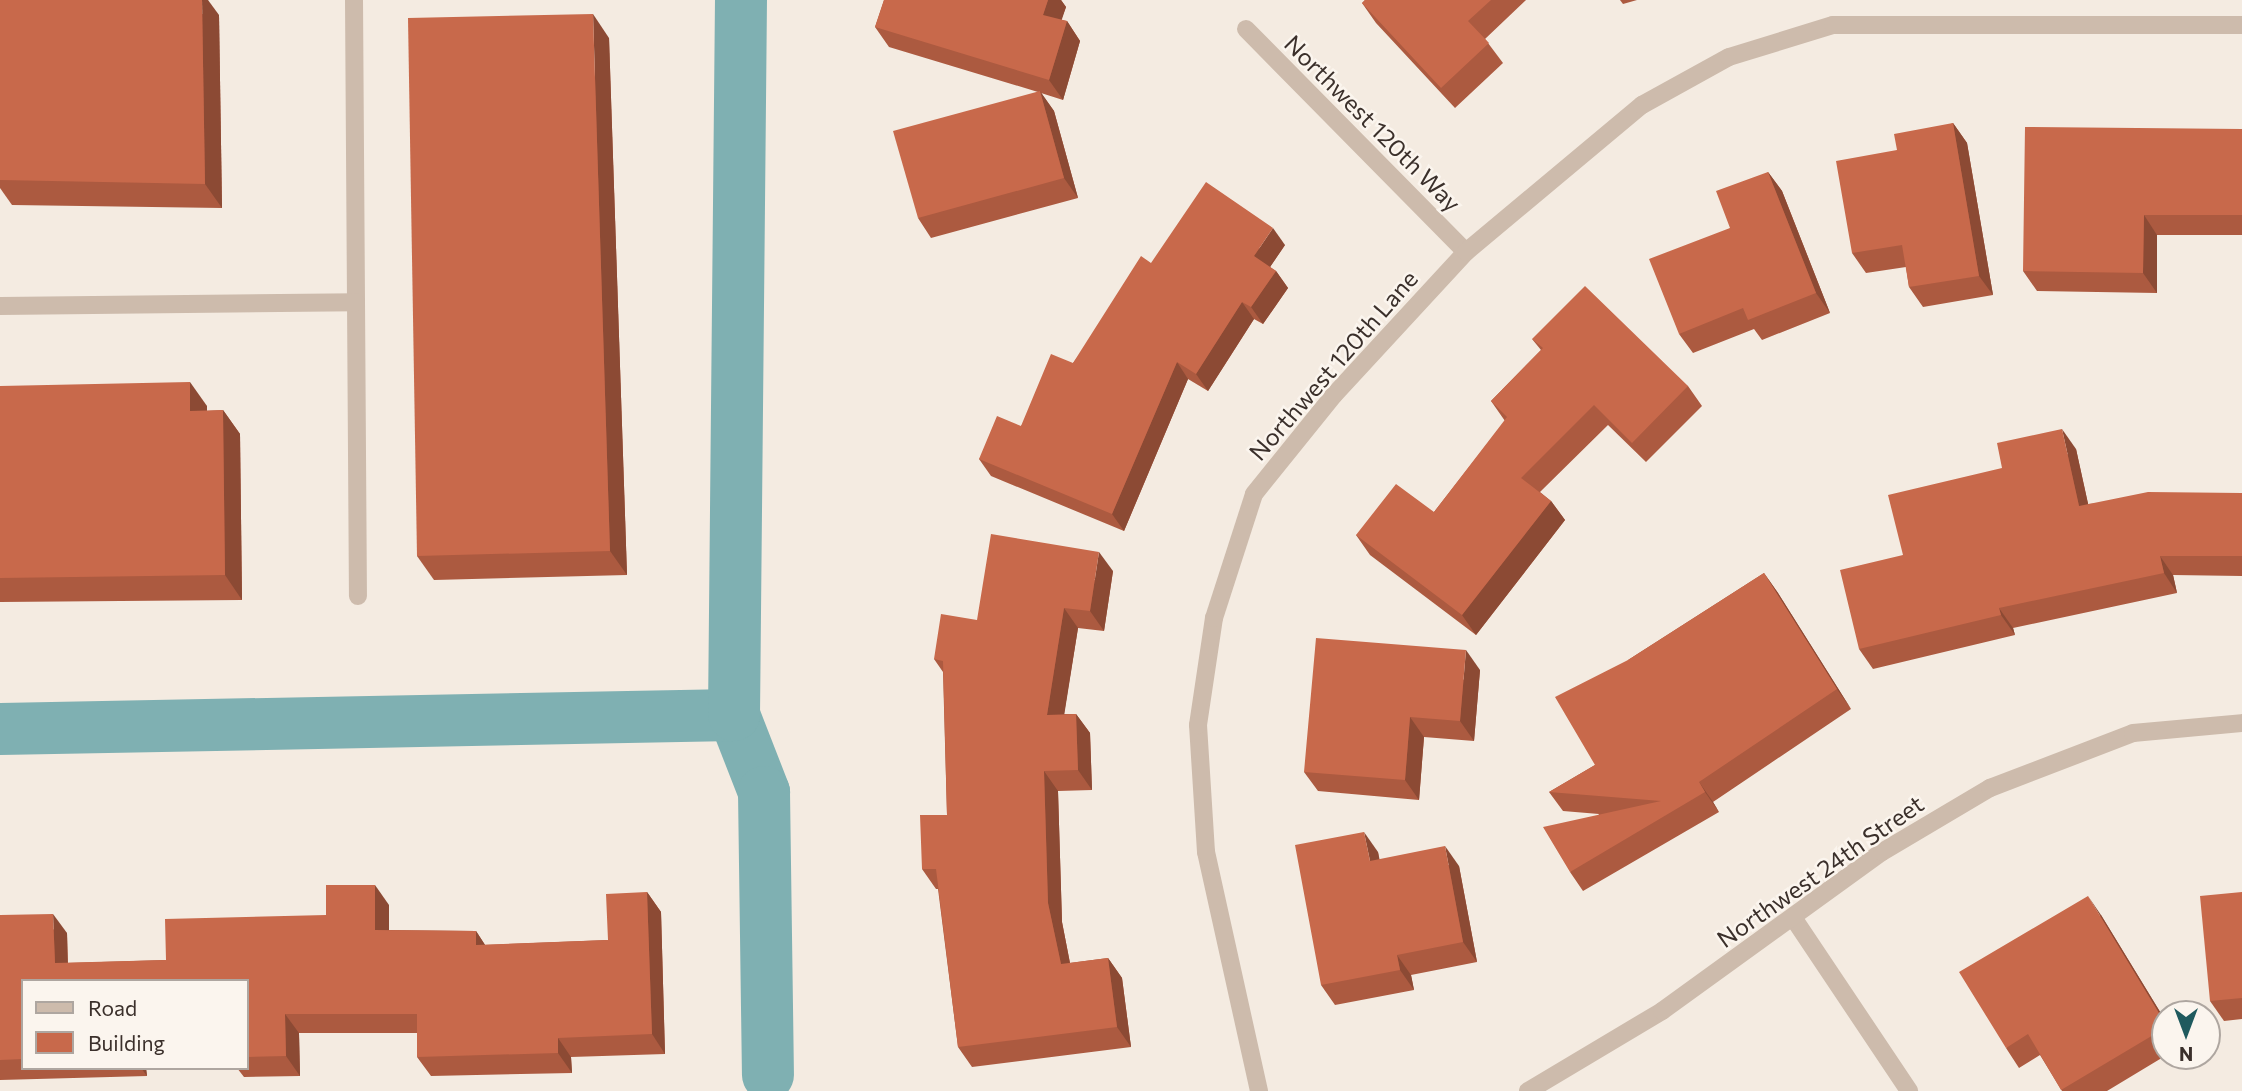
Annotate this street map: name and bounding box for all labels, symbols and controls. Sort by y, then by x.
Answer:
street label: Northwest 120th Way [1279,29,1467,217]
street label: Northwest 120th Lane [1243,264,1423,466]
street label: Northwest 24th Street [1711,789,1929,953]
legend [21,979,248,1070]
text: Road [88,995,137,1020]
north arrow [2151,1000,2221,1070]
text: Building [88,1030,165,1055]
text: N [2179,1043,2193,1066]

